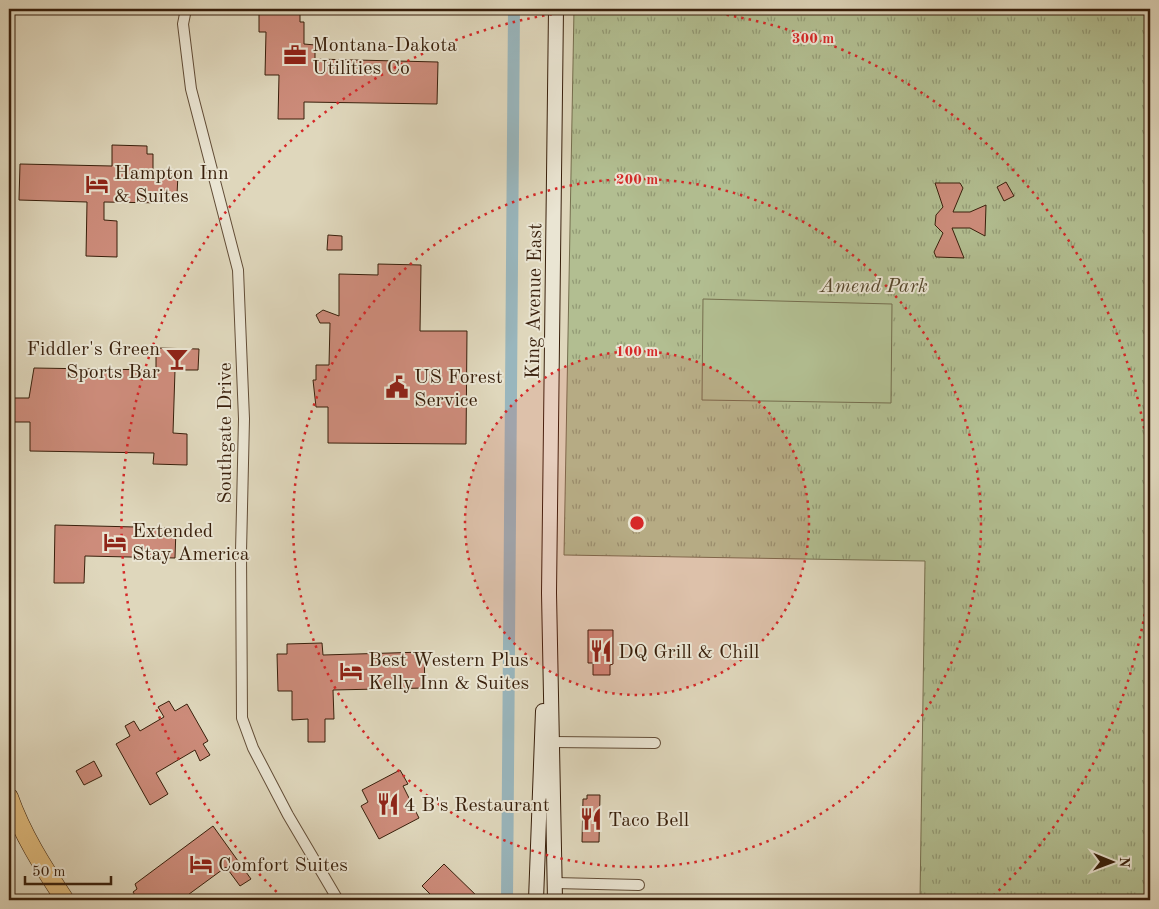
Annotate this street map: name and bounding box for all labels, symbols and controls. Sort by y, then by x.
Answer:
text: 300 m [792,32,834,47]
place label: Montana-Dakota Utilities Co [312,36,457,79]
office icon: Montana-Dakota Utilities Co [282,42,308,68]
place label: Hampton Inn & Suites [114,164,229,207]
hotel icon: Hampton Inn & Suites [84,171,110,197]
text: 200 m [616,173,658,188]
street label: King Avenue East [524,223,546,379]
park label: Amend Park [819,277,928,297]
place label: Fiddler's Green Sports Bar [27,340,160,383]
text: 100 m [616,345,658,360]
bar icon: Fiddler's Green Sports Bar [164,346,190,372]
street label: Southgate Drive [216,362,236,504]
place label: US Forest Service [414,368,503,411]
public building icon: US Forest Service [384,374,410,400]
centre of rings [628,514,646,532]
place label: Extended Stay America [132,522,250,565]
hotel icon: Extended Stay America [102,529,128,555]
restaurant icon: DQ Grill & Chill [588,638,614,664]
place label: DQ Grill & Chill [618,643,759,663]
place label: Best Western Plus Kelly Inn & Suites [368,651,529,694]
hotel icon: Best Western Plus Kelly Inn & Suites [338,658,364,684]
restaurant icon: 4 B's Restaurant [375,791,401,817]
place label: 4 B's Restaurant [404,796,550,816]
restaurant icon: Taco Bell [578,806,604,832]
place label: Taco Bell [608,811,689,831]
north arrow [1086,836,1136,886]
hotel icon: Comfort Suites [188,851,214,877]
scale bar [25,854,111,886]
place label: Comfort Suites [218,856,348,876]
text: N [1117,857,1131,868]
text: 50 m [32,865,66,880]

